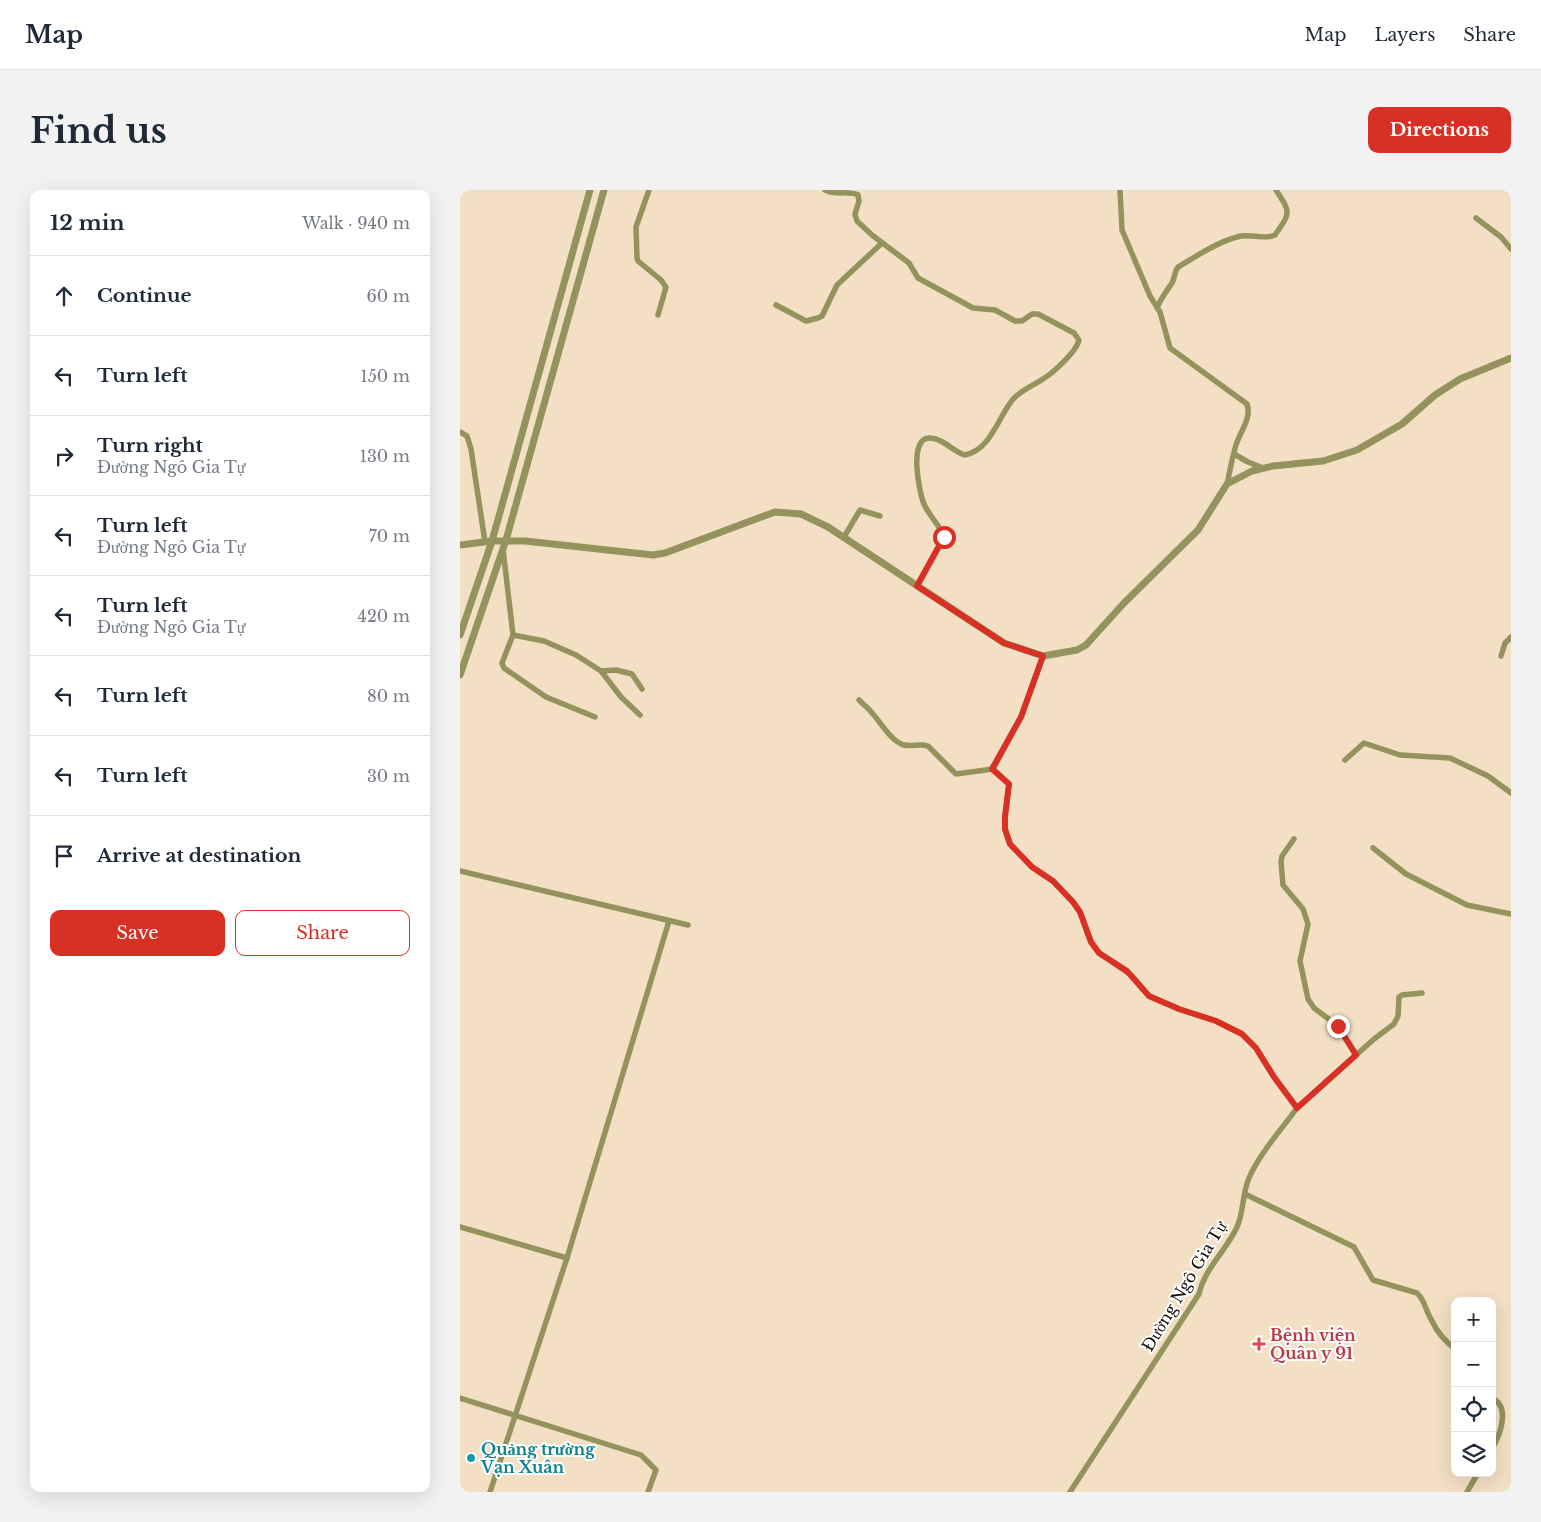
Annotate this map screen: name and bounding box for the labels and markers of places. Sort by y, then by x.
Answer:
place label: Bệnh viện Quân y 91 [1270,1325,1356,1363]
marker: Bệnh viện Quân y 91 [1252,1337,1266,1351]
place label: Quảng trường Vạn Xuân [480,1439,596,1477]
marker: Quảng trường Vạn Xuân [465,1452,477,1464]

